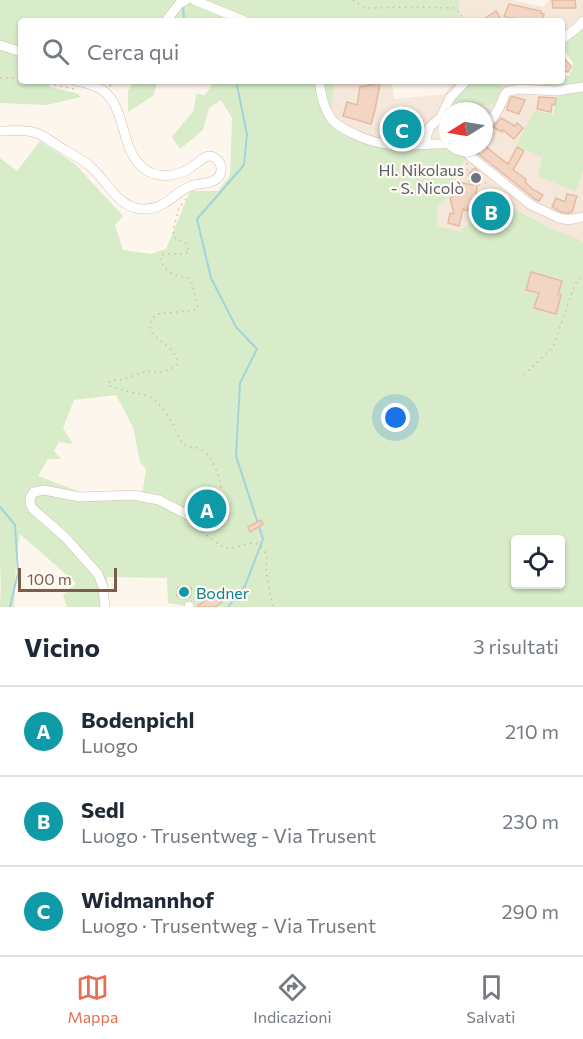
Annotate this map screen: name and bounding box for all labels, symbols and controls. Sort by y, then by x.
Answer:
search box [18,18,565,84]
icon: search [39,35,72,68]
text: Cerca qui [87,38,179,65]
north arrow [439,102,493,156]
pin: C [382,106,422,152]
place label: Hl. Nikolaus - S. Nicolò [378,160,464,197]
marker: Hl. Nikolaus - S. Nicolò [469,171,483,185]
pin: B [472,188,510,234]
your location [381,403,410,432]
pin: A [188,486,226,532]
map controls [511,535,565,589]
button: locate [511,535,565,589]
scale bar [18,565,117,592]
text: 100 m [27,569,72,588]
place label: Bodner [196,583,250,602]
marker: Bodner [177,585,191,599]
text: Vicino [24,631,100,662]
text: 3 risultati [473,634,559,658]
text: Bodenpichl [81,706,194,733]
text: A [36,719,51,743]
text: 210 m [505,719,559,743]
text: Luogo [81,733,138,757]
text: Sedl [81,796,125,823]
text: B [37,809,50,833]
text: 230 m [502,809,559,833]
text: Luogo · Trusentweg - Via Trusent [81,823,376,847]
text: Widmannhof [81,886,214,913]
text: C [37,899,50,923]
text: 290 m [501,899,559,923]
text: Luogo · Trusentweg - Via Trusent [81,913,376,937]
tab: Mappa [68,971,118,1026]
tab: Indicazioni [253,971,332,1026]
tab: Salvati [467,971,515,1026]

